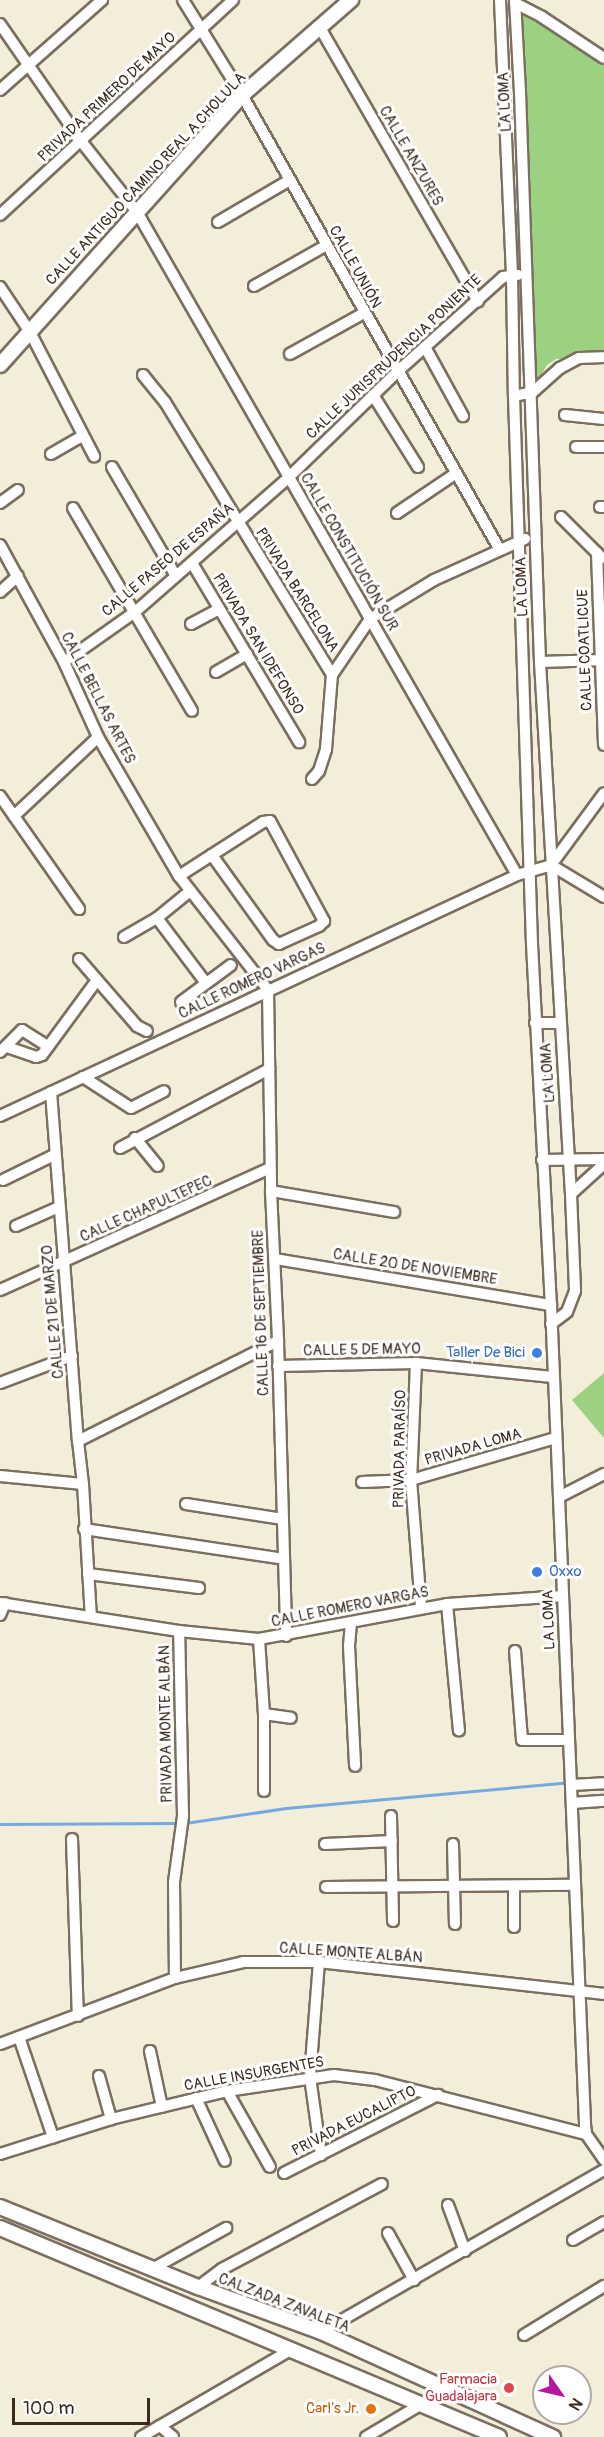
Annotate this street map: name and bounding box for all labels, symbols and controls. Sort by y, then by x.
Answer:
street label: PRIVADA PRIMERO DE MAYO [34,28,180,166]
street label: CALLE ANTIGUO CAMINO REAL A CHOLULA [42,69,250,289]
street label: LA LOMA [494,72,516,132]
street label: CALLE ANZURES [375,103,447,209]
street label: CALLE UNIÓN [325,223,385,311]
street label: CALLE JURISPRUDENCIA PONIENTE [303,271,485,443]
street label: CALLE CONSTITUCIÓN SUR [296,470,402,634]
street label: CALLE PASEO DE ESPAÑA [98,499,238,621]
street label: PRIVADA BARCELONA [251,525,343,655]
street label: LA LOMA [512,557,532,617]
street label: PRIVADA SAN IDEFONSO [209,570,307,718]
street label: CALLE COATLICUE [574,589,596,711]
street label: CALLE BELLAS ARTES [57,629,139,767]
street label: CALLE ROMERO VARGAS [176,939,328,1023]
street label: LA LOMA [537,1042,559,1104]
street label: CALLE CHAPULTEPEC [77,1172,215,1246]
street label: CALLE 16 DE SEPTIEMBRE [249,1230,273,1396]
street label: CALLE 21 DE MARZO [38,1245,68,1379]
street label: CALLE 20 DE NOVIEMBRE [332,1245,498,1289]
street label: CALLE 5 DE MAYO [303,1340,421,1360]
place label: Taller De Bici [446,1344,525,1362]
marker: Taller De Bici [530,1346,544,1360]
street label: PRIVADA PARAÍSO [390,1390,410,1508]
street label: PRIVADA LOMA [423,1425,523,1469]
place label: Oxxo [549,1563,582,1581]
marker: Oxxo [530,1565,544,1579]
street label: CALLE ROMERO VARGAS [270,1583,430,1631]
street label: LA LOMA [539,1590,559,1650]
street label: PRIVADA MONTE ALBÁN [156,1645,176,1803]
street label: CALLE MONTE ALBÁN [279,1939,423,1967]
street label: CALLE INSURGENTES [183,2053,325,2095]
street label: PRIVADA EUCALIPTO [289,2082,419,2160]
street label: CALZADA ZAVALETA [216,2270,352,2336]
north arrow [532,2365,592,2425]
place label: Farmacia Guadalajara [425,2370,497,2405]
marker: Farmacia Guadalajara [502,2381,516,2395]
scale bar [15,2386,153,2424]
text: N [564,2394,587,2414]
text: 100 m [23,2397,75,2420]
place label: Carl's Jr. [306,2400,359,2418]
marker: Carl's Jr. [364,2402,378,2416]

